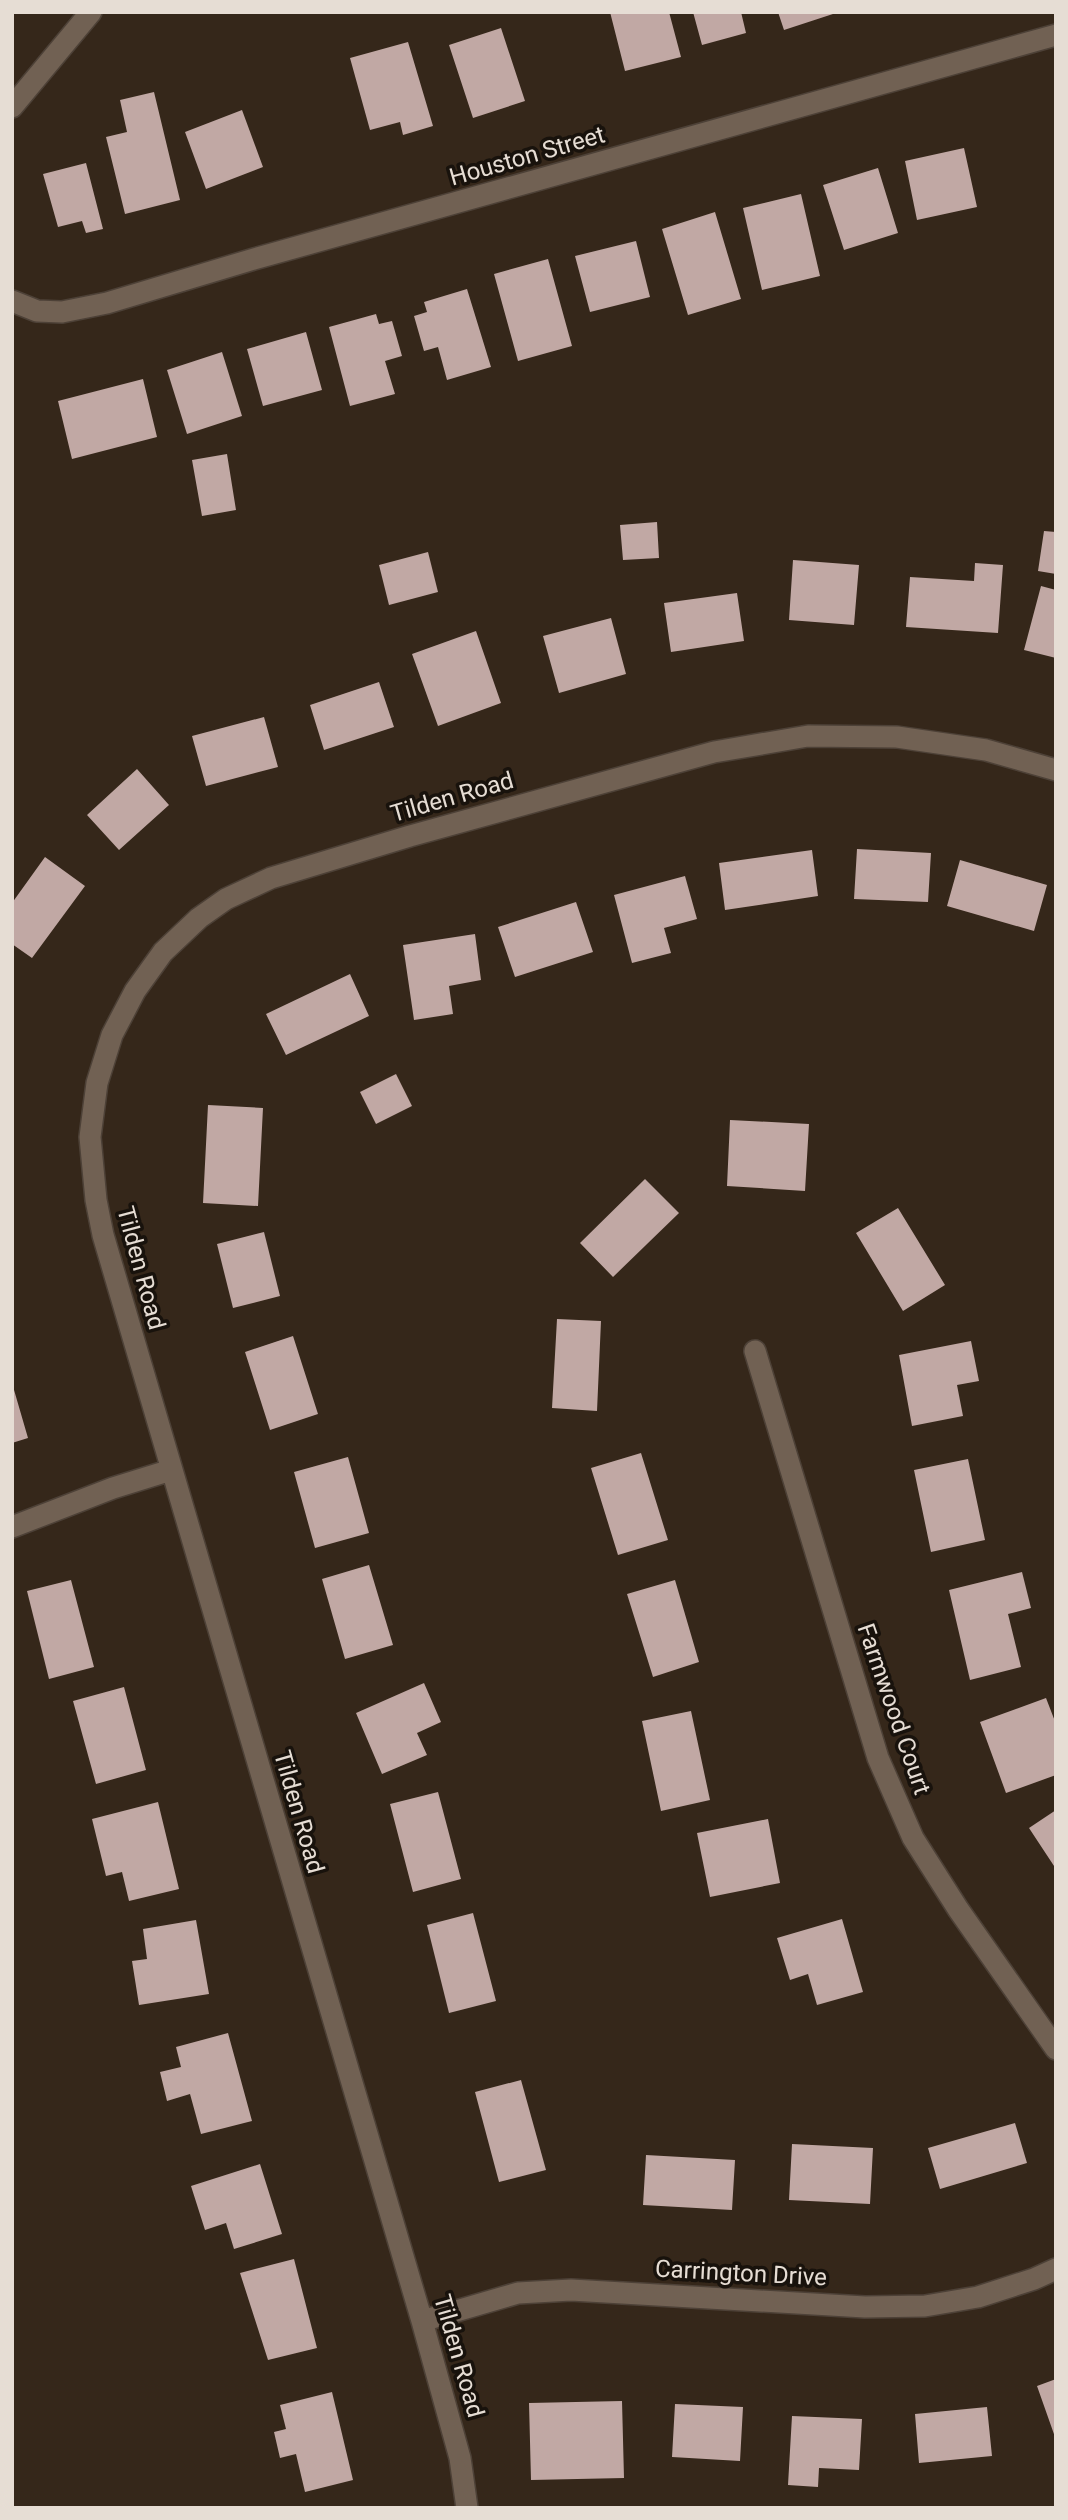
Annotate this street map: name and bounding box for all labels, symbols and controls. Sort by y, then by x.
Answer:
street label: Houston Street [446,120,608,192]
street label: Tilden Road [387,766,517,828]
street label: Tilden Road [111,1203,171,1333]
street label: Farmwood Court [852,1620,936,1798]
street label: Tilden Road [268,1747,330,1877]
street label: Carrington Drive [654,2255,828,2291]
street label: Tilden Road [428,2291,490,2421]

